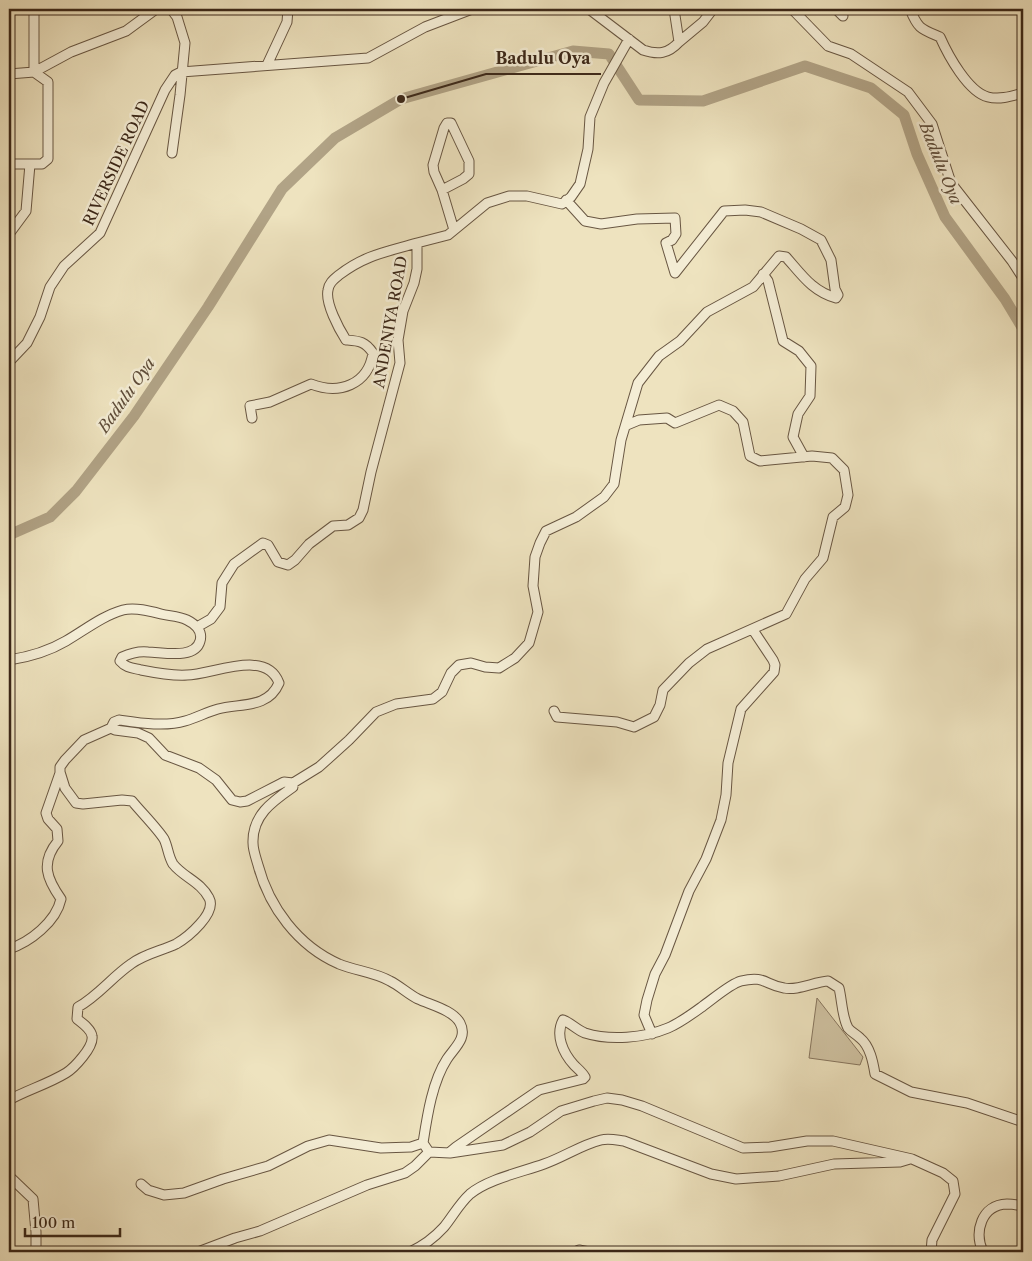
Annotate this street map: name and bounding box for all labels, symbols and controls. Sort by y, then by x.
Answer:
callout: Badulu Oya [486,43,601,74]
text: Badulu Oya [495,48,591,68]
street label: RIVERSIDE ROAD [79,97,153,229]
water label: Badulu Oya [915,117,967,207]
street label: ANDENIYA ROAD [369,254,411,391]
water label: Badulu Oya [92,353,159,438]
scale bar [25,1206,120,1238]
text: 100 m [32,1213,75,1232]

